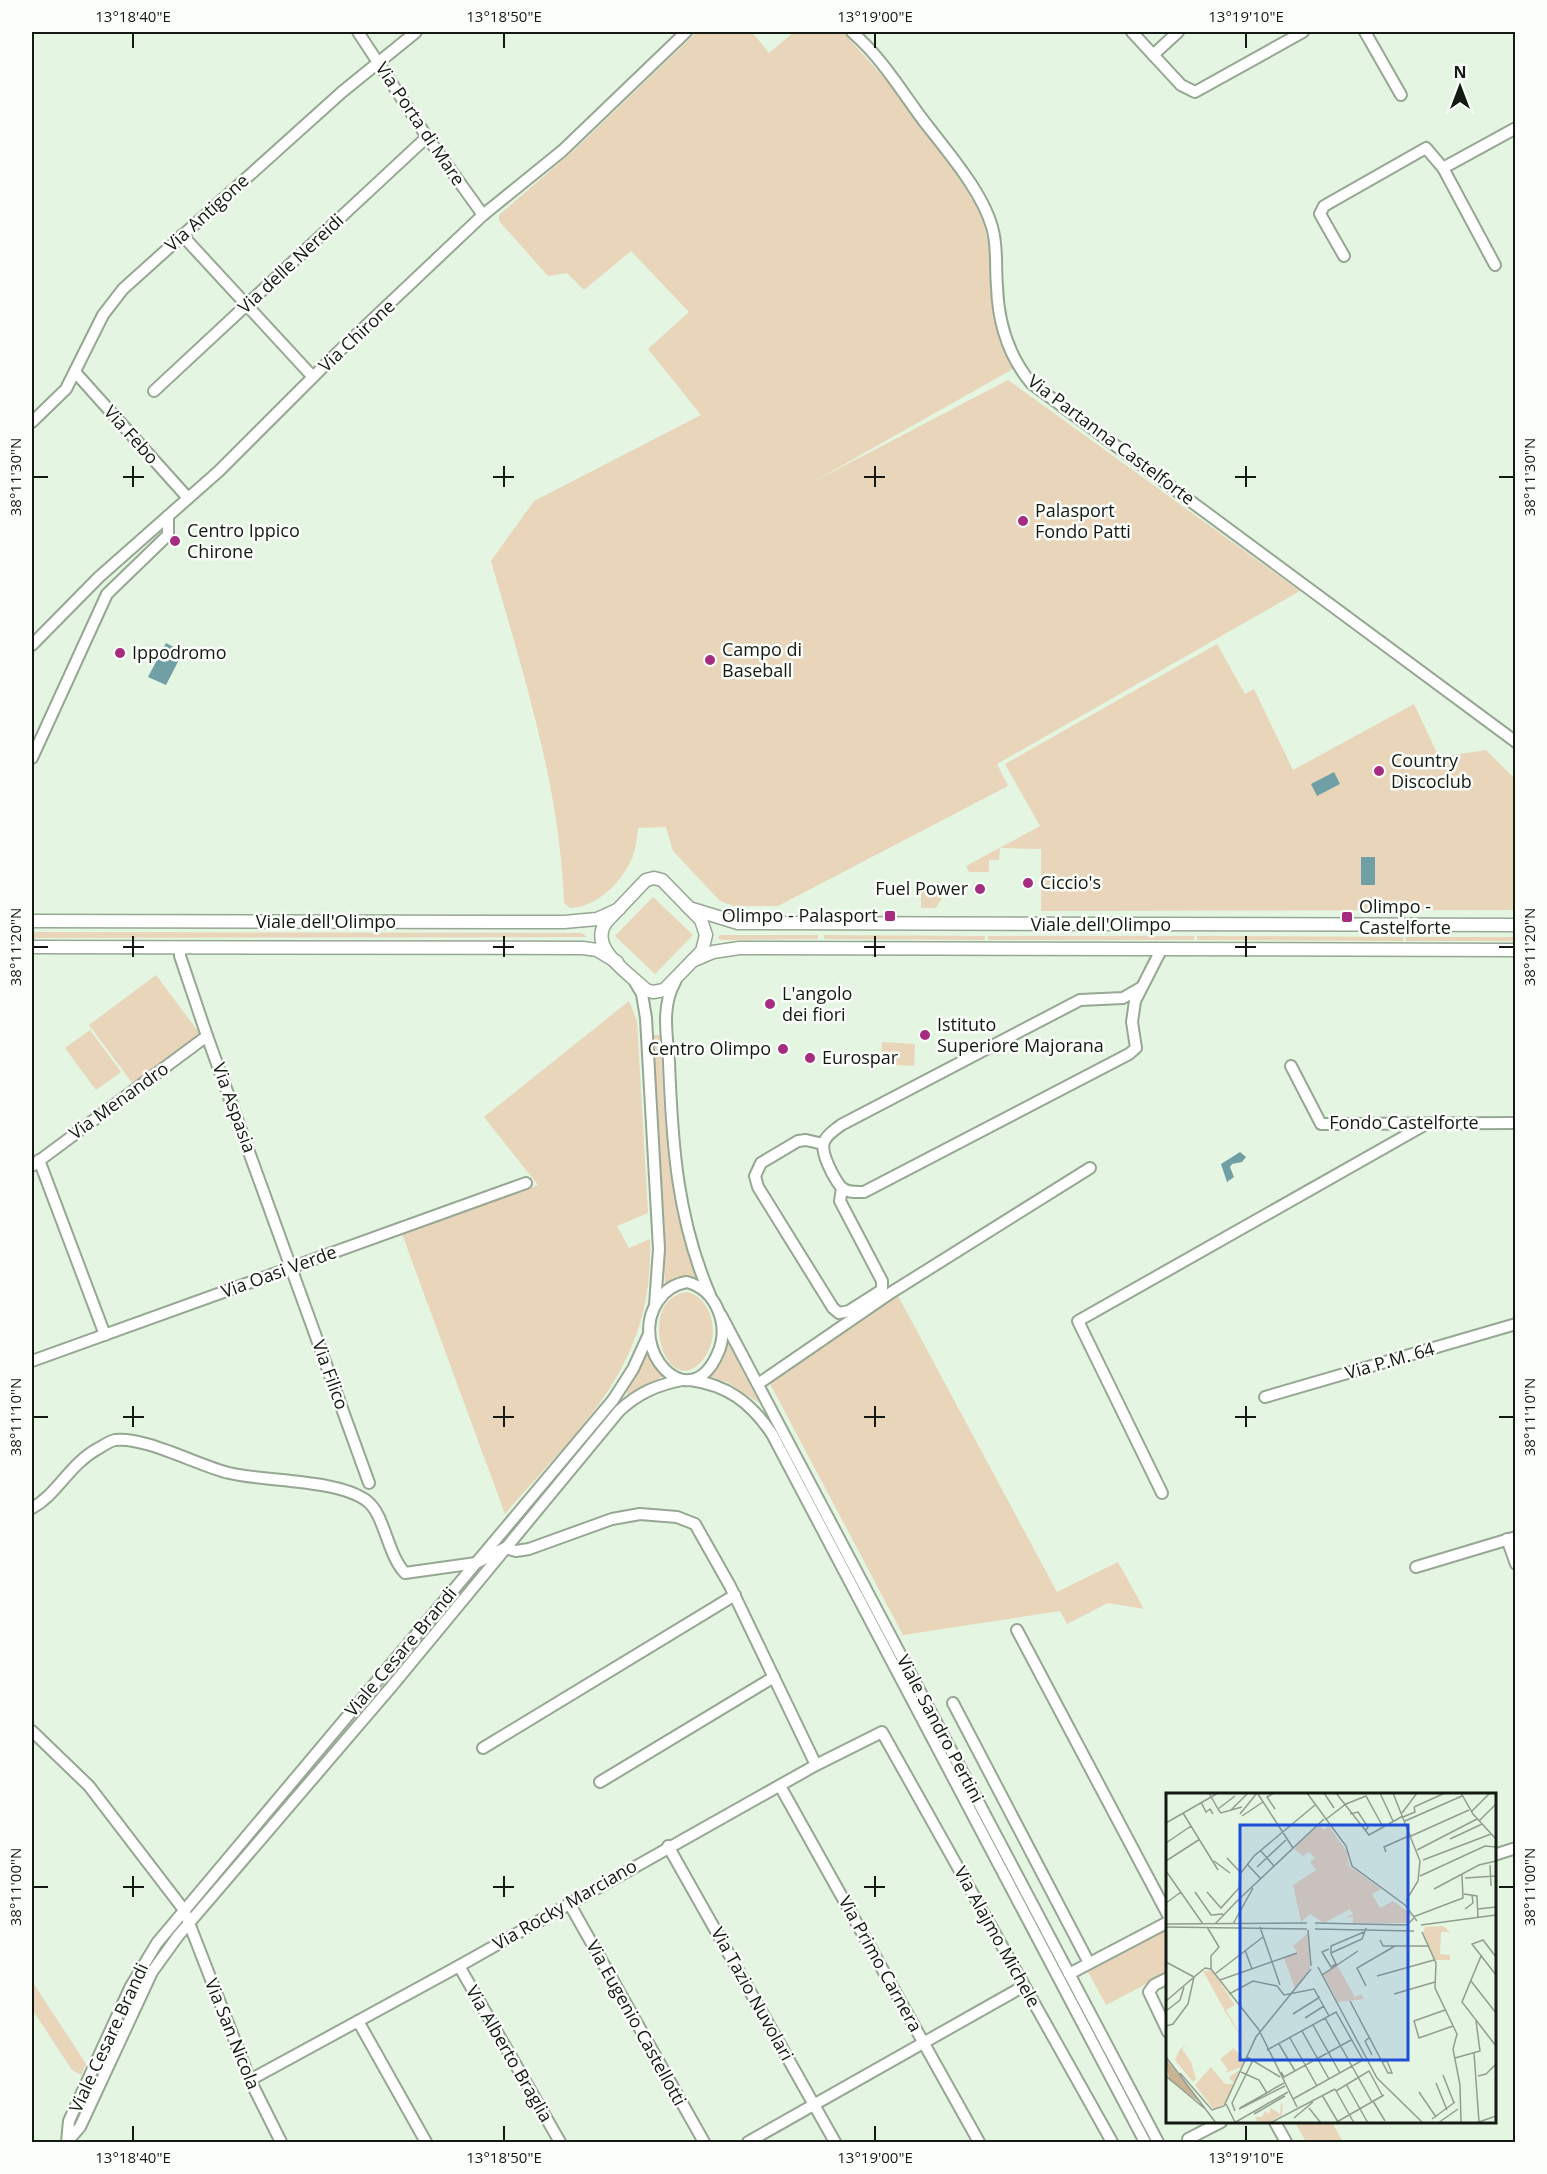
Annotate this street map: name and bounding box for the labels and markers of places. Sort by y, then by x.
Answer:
place label: Palasport Fondo Patti [1035,498,1131,543]
marker: Palasport Fondo Patti [1016,514,1030,528]
place label: Centro Ippico Chirone [187,518,300,563]
marker: Centro Ippico Chirone [168,534,182,548]
place label: Campo di Baseball [722,637,802,682]
place label: Ippodromo [132,640,227,664]
marker: Ippodromo [113,646,127,660]
marker: Campo di Baseball [703,653,717,667]
place label: Country Discoclub [1391,748,1472,793]
marker: Country Discoclub [1372,764,1386,778]
place label: Ciccio's [1040,870,1101,894]
place label: Fuel Power [875,876,969,900]
marker: Ciccio's [1021,876,1035,890]
marker: Fuel Power [973,882,987,896]
place label: Olimpo - Castelforte [1359,894,1451,939]
place label: Olimpo - Palasport [722,903,878,927]
marker: Olimpo - Palasport [883,909,897,923]
marker: Olimpo - Castelforte [1340,910,1354,924]
place label: L'angolo dei fiori [782,981,852,1026]
marker: L'angolo dei fiori [763,997,777,1011]
place label: Istituto Superiore Majorana [937,1012,1104,1057]
marker: Istituto Superiore Majorana [918,1028,932,1042]
place label: Centro Olimpo [648,1036,771,1060]
marker: Centro Olimpo [776,1042,790,1056]
place label: Eurospar [822,1045,899,1069]
marker: Eurospar [803,1051,817,1065]

